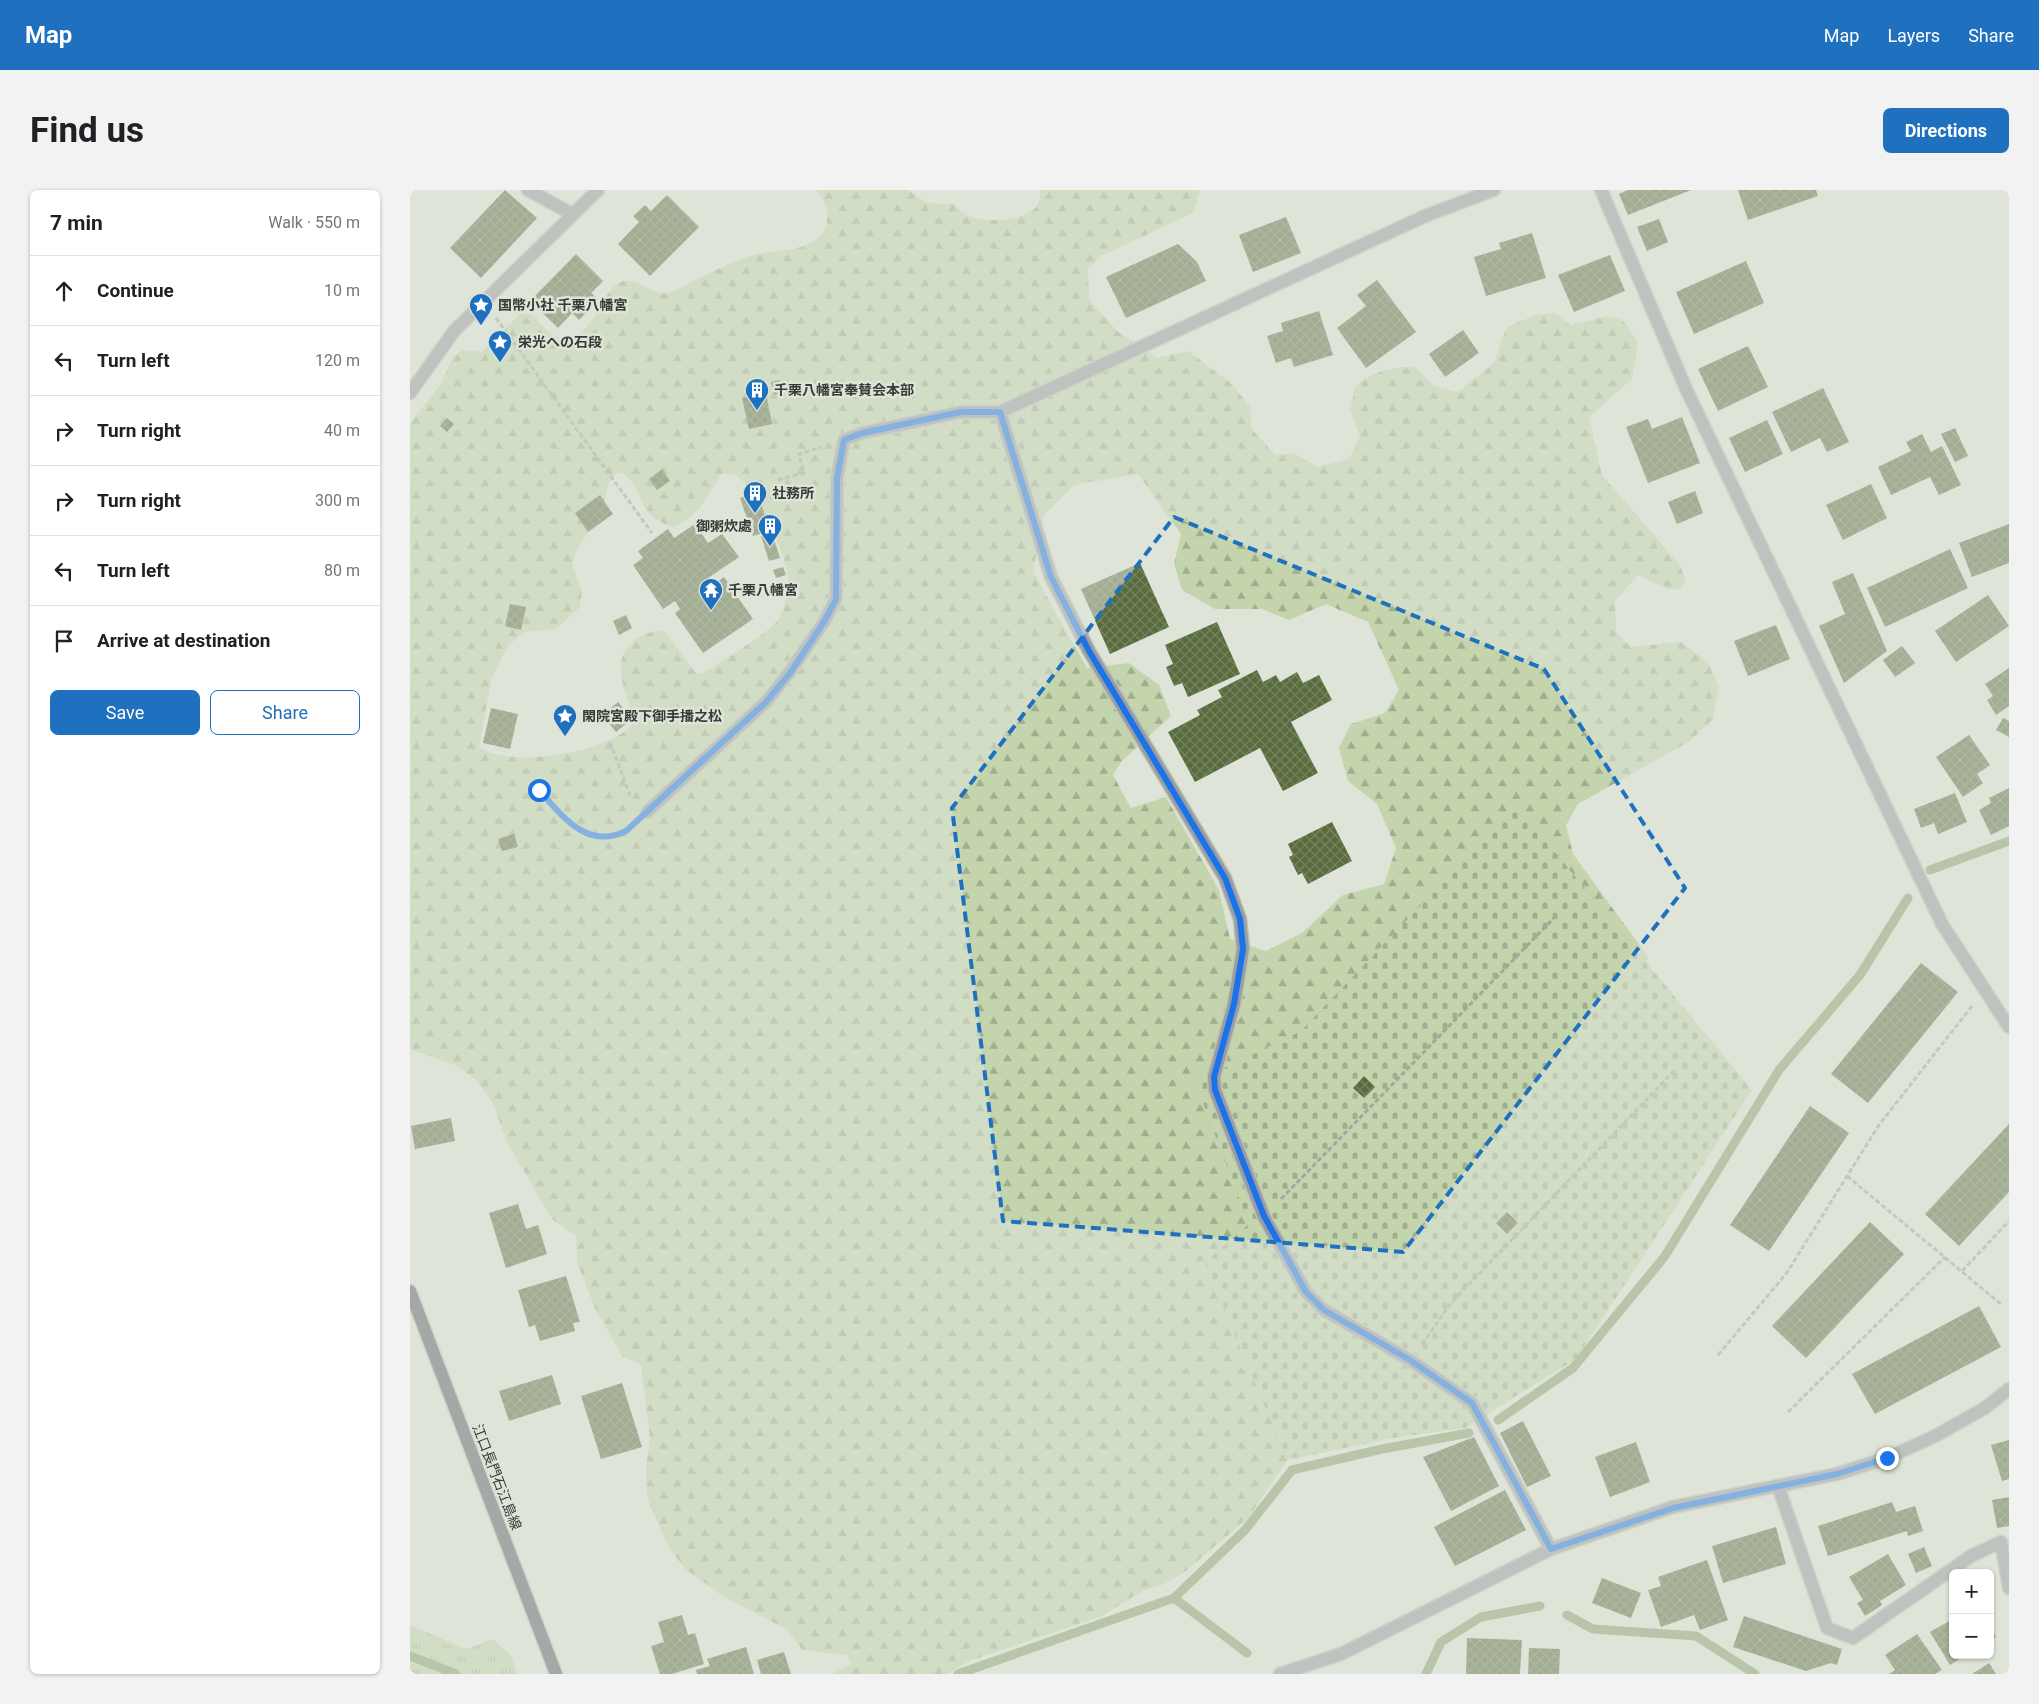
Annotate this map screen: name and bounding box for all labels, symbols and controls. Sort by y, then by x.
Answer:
text: Map [25,21,72,49]
text: Map [1824,25,1859,46]
text: Layers [1887,25,1940,46]
text: Share [1968,25,2014,46]
button: Directions [1883,108,2009,153]
text: Find us [30,110,144,151]
text: 7 min [50,211,103,235]
text: Walk · 550 m [268,213,360,232]
icon: ahead [50,277,78,305]
text: Continue [97,279,174,302]
text: 10 m [324,281,360,300]
place icon: 国幣小社 千栗八幡宮 [468,292,494,326]
place label: 国幣小社 千栗八幡宮 [498,297,627,313]
place icon: 栄光への石段 [487,329,513,363]
place label: 栄光への石段 [518,334,602,350]
icon: left [50,347,78,375]
text: Turn left [97,349,170,372]
text: 120 m [315,351,360,370]
building icon: 千栗八幡宮奉賛会本部 [744,377,770,411]
place label: 千栗八幡宮奉賛会本部 [774,382,914,398]
icon: right [50,417,78,445]
text: Turn right [97,419,181,442]
text: 40 m [324,421,360,440]
building icon: 社務所 [742,480,768,514]
place label: 社務所 [772,485,814,501]
icon: right [50,487,78,515]
text: Turn right [97,489,181,512]
text: 300 m [315,491,360,510]
building icon: 御粥炊處 [757,513,783,547]
place label: 御粥炊處 [696,518,752,534]
icon: left [50,557,78,585]
text: Turn left [97,559,170,582]
text: 80 m [324,561,360,580]
temple icon: 千栗八幡宮 [698,577,724,611]
place label: 千栗八幡宮 [728,582,798,598]
icon: arrive [50,627,78,655]
text: Arrive at destination [97,629,270,652]
button: Save [50,690,200,735]
button: Share [210,690,360,735]
place icon: 閑院宮殿下御手播之松 [552,703,578,737]
place label: 閑院宮殿下御手播之松 [582,708,722,724]
route start [528,779,551,802]
street label: 江口長門石江島線 [469,1422,525,1532]
route end [1876,1447,1899,1470]
map controls [1949,1569,1994,1659]
button: + [1949,1569,1994,1614]
button: − [1949,1614,1994,1659]

